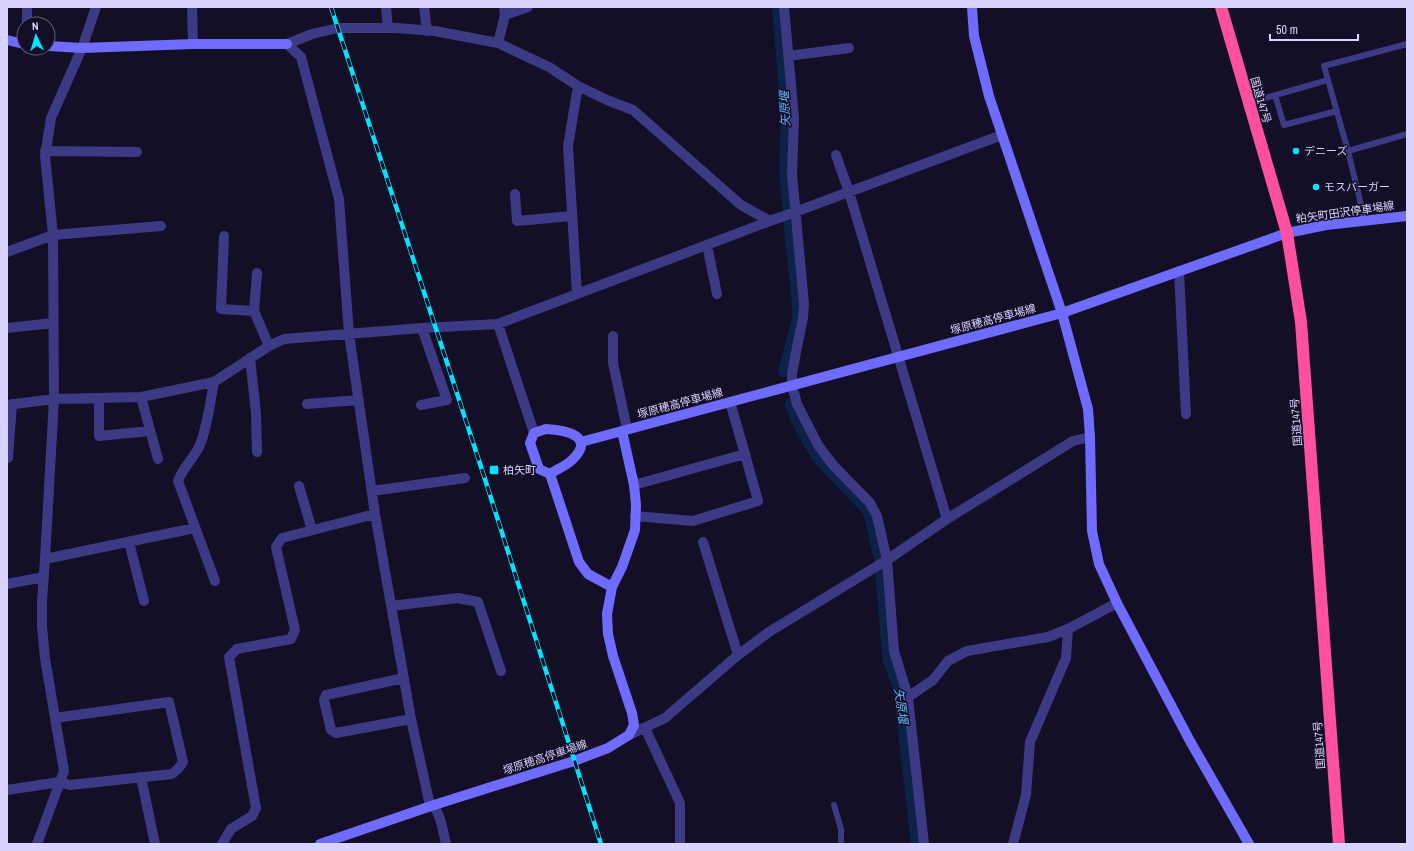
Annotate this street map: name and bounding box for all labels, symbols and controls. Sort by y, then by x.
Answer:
north arrow [16,16,56,56]
scale bar [1270,16,1358,42]
text: N [32,19,39,33]
text: 50 m [1276,22,1298,38]
street label: 国道147号 [1248,75,1274,125]
water label: 矢原堰 [776,89,794,127]
place label: デニーズ [1304,144,1347,158]
marker: デニーズ [1291,146,1301,156]
place label: モスバーガー [1324,180,1390,194]
marker: モスバーガー [1311,182,1321,192]
street label: 粕矢町田沢停車場線 [1295,198,1395,226]
street label: 塚原穂高停車場線 [949,301,1037,337]
street label: 塚原穂高停車場線 [636,385,724,421]
street label: 国道147号 [1287,398,1305,446]
place label: 柏矢町 [503,463,536,477]
marker: 柏矢町 [488,464,500,476]
water label: 矢原堰 [891,687,912,727]
street label: 国道147号 [1310,721,1328,769]
street label: 塚原穂高停車場線 [501,737,589,777]

